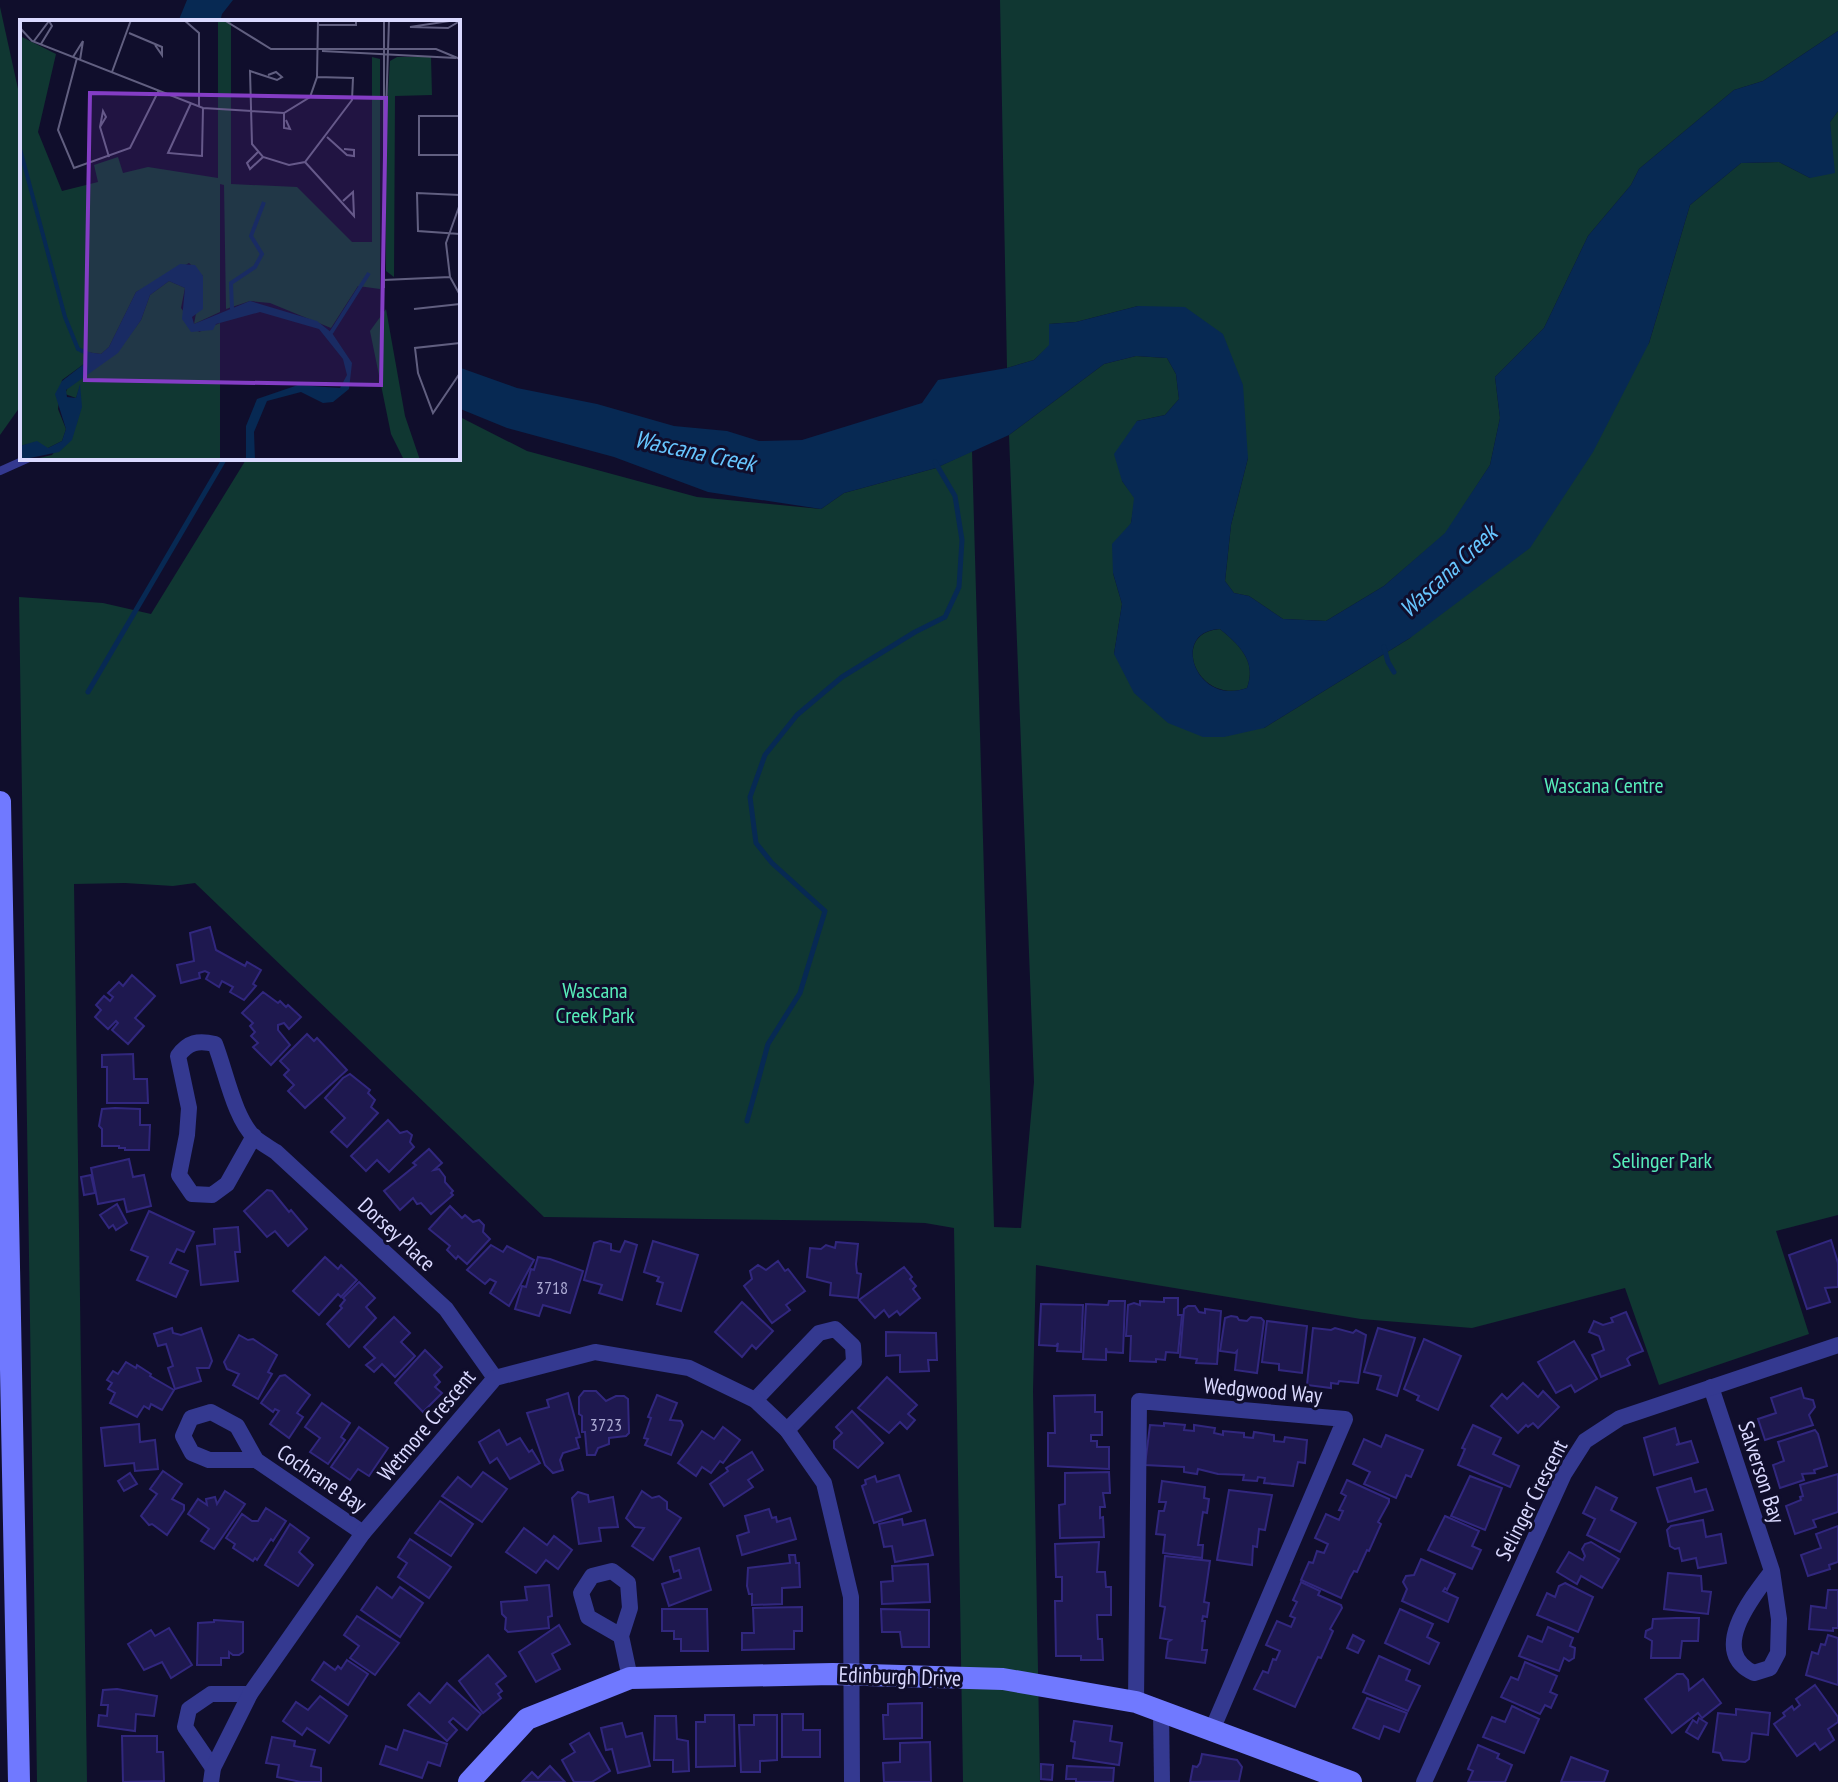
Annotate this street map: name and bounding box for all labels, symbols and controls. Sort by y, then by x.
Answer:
inset map [20,20,460,460]
water label: Wascana Creek [632,423,761,479]
water label: Wascana Creek [1393,516,1505,624]
park label: Wascana Centre [1544,771,1664,799]
park label: Wascana Creek Park [555,976,635,1029]
park label: Selinger Park [1612,1146,1712,1174]
street label: Dorsey Place [352,1191,442,1277]
house number: 3718 [536,1276,568,1299]
street label: Wetmore Crescent [371,1363,481,1487]
street label: Wedgwood Way [1203,1371,1324,1409]
house number: 3723 [590,1413,622,1436]
street label: Salverson Bay [1732,1417,1792,1527]
street label: Selinger Crescent [1489,1435,1573,1565]
street label: Cochrane Bay [272,1438,373,1519]
street label: Edinburgh Drive [838,1660,962,1692]

